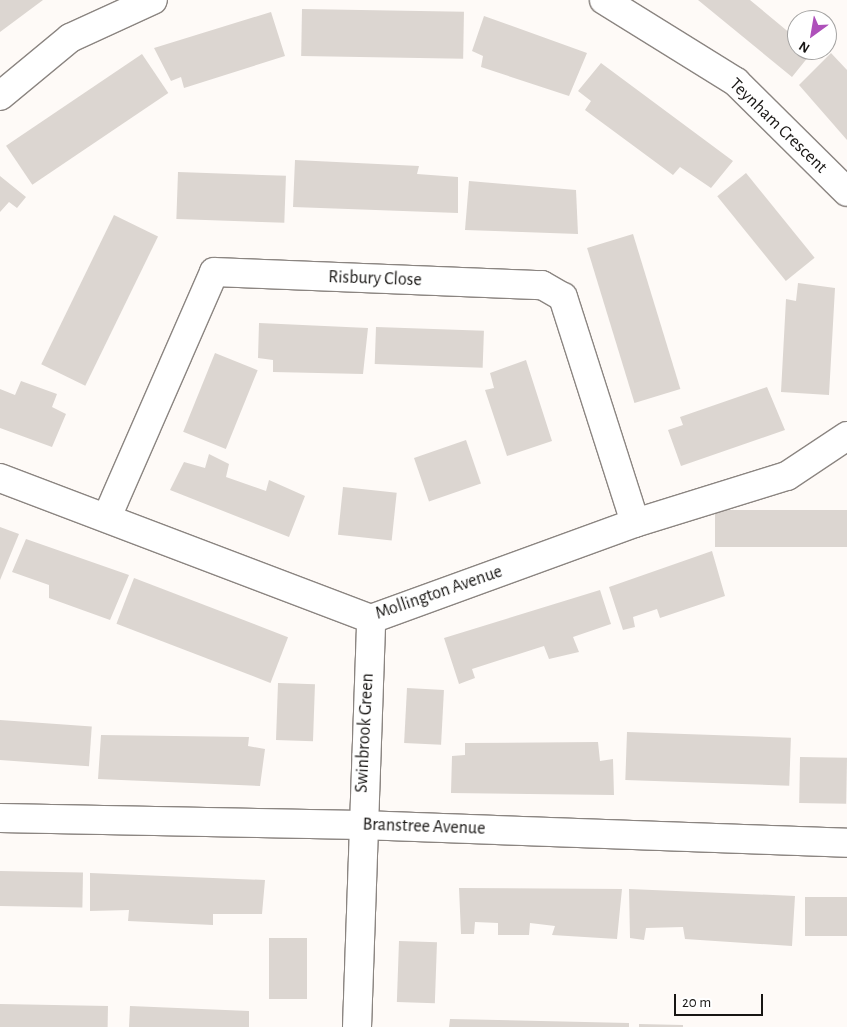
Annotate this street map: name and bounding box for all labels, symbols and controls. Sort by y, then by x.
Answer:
north arrow [787,10,837,60]
text: N [797,38,812,55]
street label: Teynham Crescent [725,74,831,178]
street label: Risbury Close [328,267,422,291]
street label: Mollington Avenue [373,561,505,625]
street label: Swinbrook Green [351,673,379,793]
street label: Branstree Avenue [362,814,486,840]
scale bar [677,984,766,1016]
text: 20 m [682,995,711,1010]

